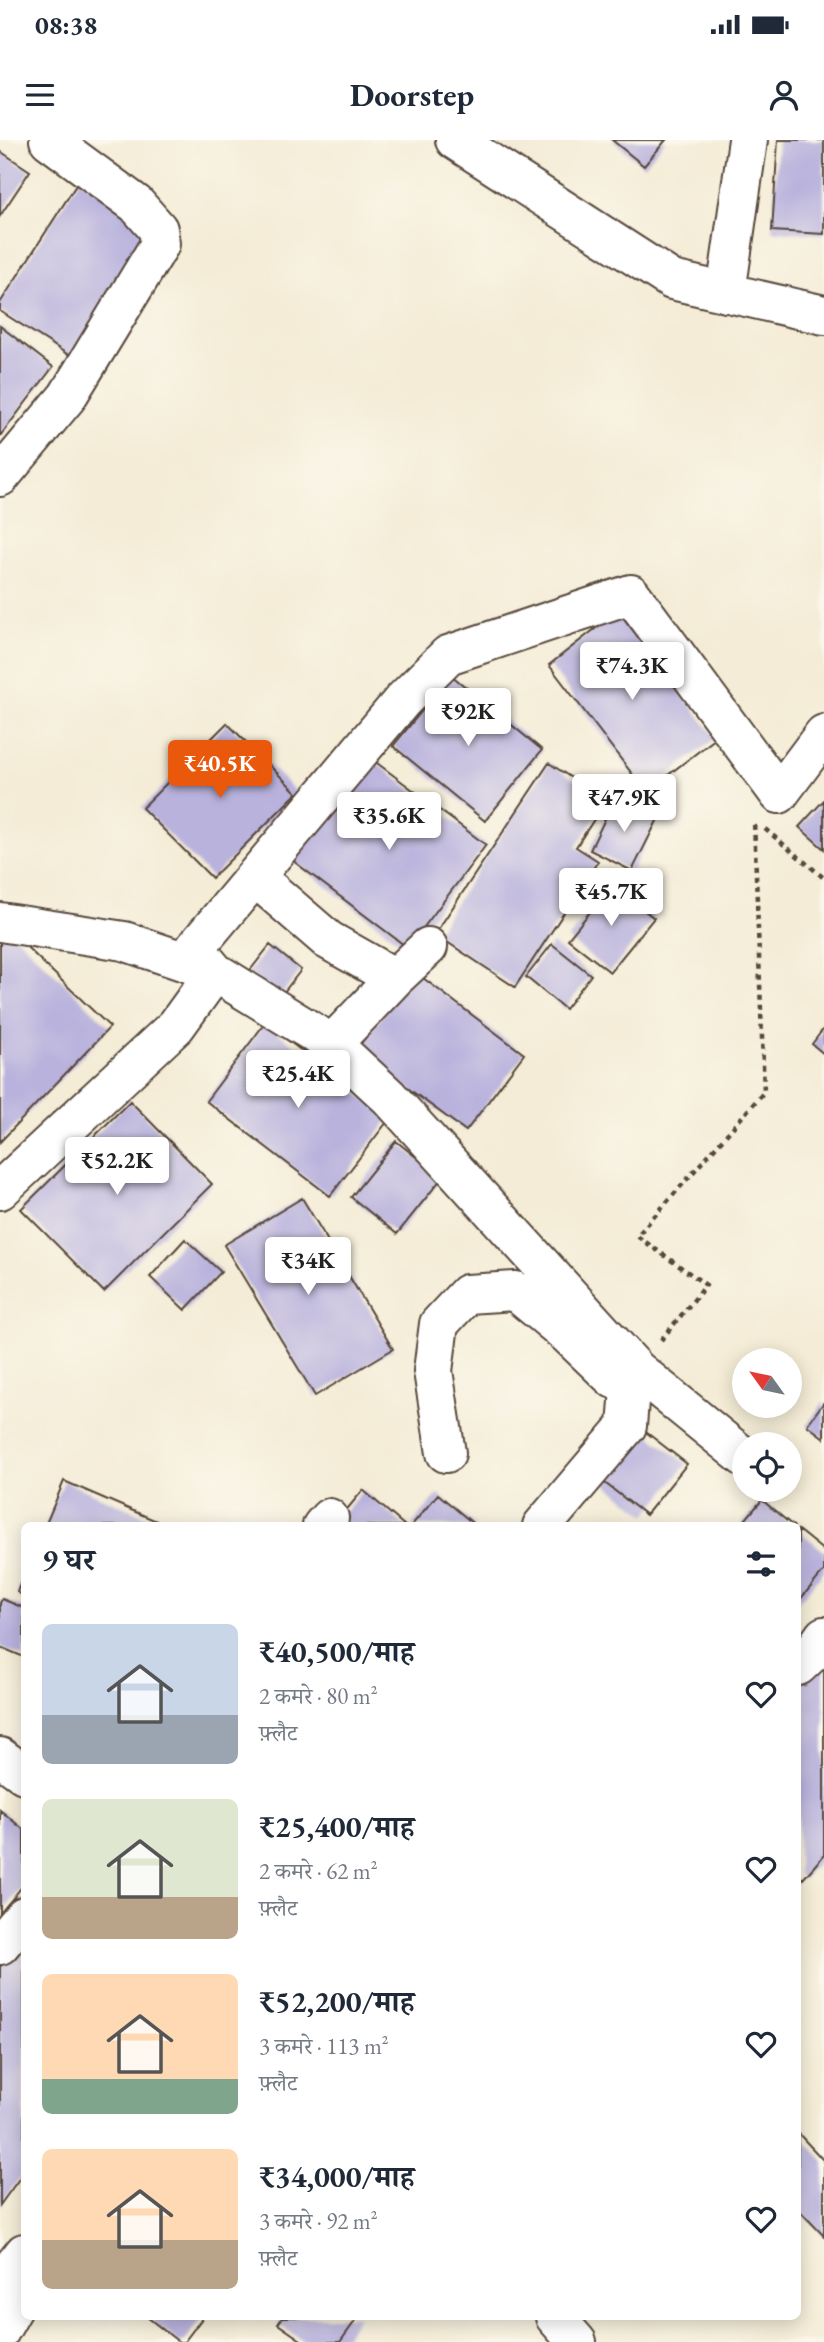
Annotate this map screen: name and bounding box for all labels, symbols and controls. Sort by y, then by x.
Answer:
text: 08:38 [35,8,97,42]
text: Doorstep [350,74,474,116]
icon: menu [21,76,59,114]
icon: person [765,76,803,114]
pin: ₹74.3K [575,643,689,702]
text: ₹74.3K [596,650,668,680]
pin: ₹92K [427,688,509,748]
text: ₹92K [441,696,495,726]
pin: ₹40.5K [163,740,277,800]
text: ₹40.5K [184,748,256,778]
pin: ₹47.9K [567,774,681,834]
text: ₹47.9K [588,782,660,812]
pin: ₹35.6K [332,792,446,852]
text: ₹35.6K [353,800,425,830]
pin: ₹45.7K [554,868,668,928]
text: ₹45.7K [575,876,647,906]
pin: ₹25.4K [241,1051,355,1110]
text: ₹25.4K [262,1058,334,1088]
pin: ₹52.2K [60,1138,174,1197]
text: ₹52.2K [81,1145,153,1175]
pin: ₹34K [267,1238,349,1297]
text: ₹34K [281,1245,335,1275]
north arrow [732,1348,802,1418]
map controls [732,1348,802,1502]
button: locate [732,1432,802,1502]
text: 9 घर [42,1540,95,1579]
icon: filters [742,1545,780,1583]
text: ₹40,500/माह [259,1632,414,1671]
icon: home [98,1652,182,1736]
icon: heart [742,1675,780,1713]
text: 2 कमरे · 80 m² [259,1681,378,1711]
text: फ़्लैट [259,1718,297,1748]
text: ₹25,400/माह [259,1807,414,1846]
icon: home [98,1827,182,1911]
icon: heart [742,1850,780,1888]
text: 2 कमरे · 62 m² [259,1856,378,1886]
text: फ़्लैट [259,1893,297,1923]
text: ₹52,200/माह [259,1982,414,2021]
icon: home [98,2002,182,2086]
icon: heart [742,2025,780,2063]
text: 3 कमरे · 113 m² [259,2031,389,2061]
text: फ़्लैट [259,2068,297,2098]
text: ₹34,000/माह [259,2157,414,2196]
icon: home [98,2177,182,2261]
icon: heart [742,2200,780,2238]
text: 3 कमरे · 92 m² [259,2206,378,2236]
text: फ़्लैट [259,2243,297,2273]

